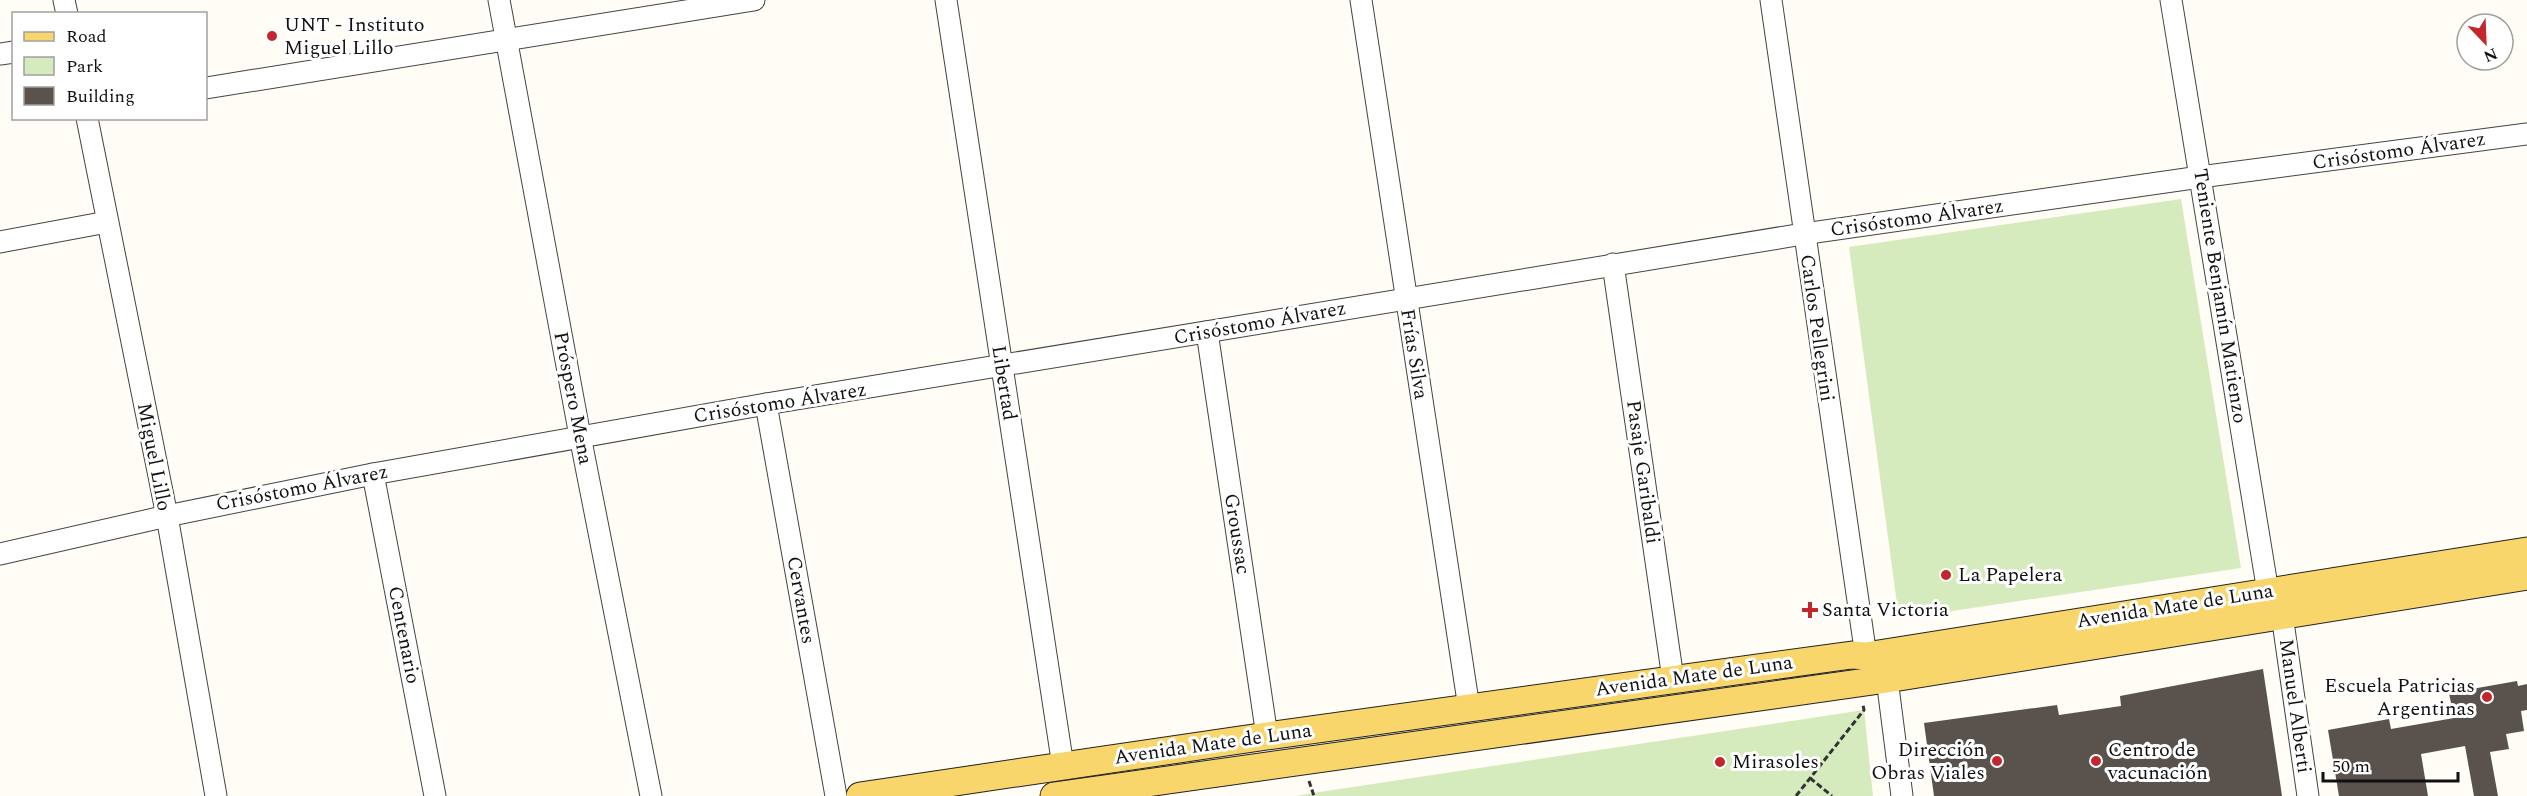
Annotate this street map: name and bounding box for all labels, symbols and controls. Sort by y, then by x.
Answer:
place label: UNT - Instituto Miguel Lillo [284,10,425,63]
legend [12,12,207,120]
north arrow [2455,12,2515,72]
text: Road [66,23,107,50]
marker: UNT - Instituto Miguel Lillo [265,29,279,43]
text: N [2480,41,2501,68]
text: Park [66,53,103,80]
text: Building [66,83,135,110]
street label: Crisóstomo Álvarez [2310,124,2488,178]
street label: Teniente Benjamín Matienzo [2185,167,2255,425]
street label: Crisóstomo Álvarez [1828,191,2006,245]
street label: Carlos Pellegrini [1792,252,1842,404]
street label: Crisóstomo Álvarez [1171,293,1349,353]
street label: Frías Silva [1392,306,1436,402]
street label: Próspero Mena [545,329,601,467]
street label: Libertad [983,343,1025,423]
street label: Crisóstomo Álvarez [691,375,869,431]
street label: Pasaje Garibaldi [1618,398,1668,546]
street label: Miguel Lillo [129,400,179,514]
street label: Crisóstomo Álvarez [213,457,391,519]
street label: Groussac [1216,491,1258,577]
street label: Cervantes [779,554,823,646]
place label: La Papelera [1958,560,2062,590]
marker: La Papelera [1939,568,1953,582]
street label: Avenida Mate de Luna [2074,576,2276,636]
street label: Centenario [380,584,428,686]
place label: Santa Victoria [1822,595,1949,625]
marker: Santa Victoria [1803,603,1817,617]
street label: Manuel Alberti [2271,637,2319,775]
street label: Avenida Mate de Luna [1593,647,1795,705]
place label: Escuela Patricias Argentinas [2324,671,2475,724]
marker: Escuela Patricias Argentinas [2480,690,2494,704]
street label: Avenida Mate de Luna [1112,715,1314,773]
place label: Dirección Obras Viales [1871,735,1985,788]
place label: Centro de vacunación [2107,735,2208,788]
scale bar [2323,745,2458,783]
place label: Mirasoles [1732,747,1819,777]
text: 50 m [2332,753,2370,780]
marker: Dirección Obras Viales [1990,754,2004,768]
marker: Centro de vacunación [2089,754,2103,768]
marker: Mirasoles [1713,755,1727,769]

